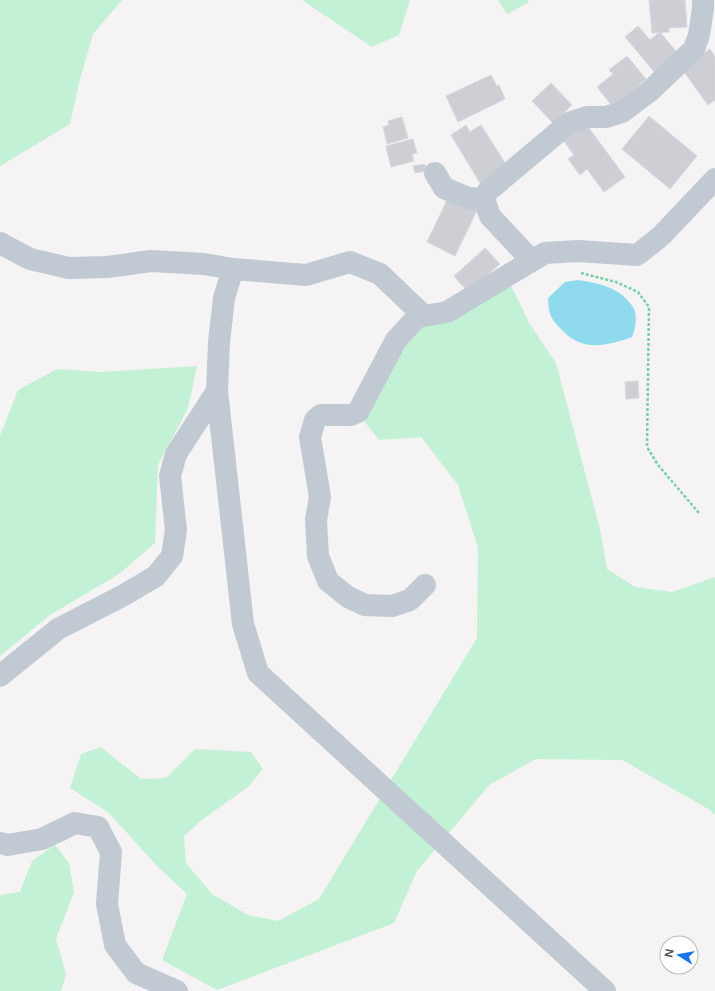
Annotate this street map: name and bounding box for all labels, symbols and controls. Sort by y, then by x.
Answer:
north arrow [659,935,699,975]
text: N [662,948,677,959]

